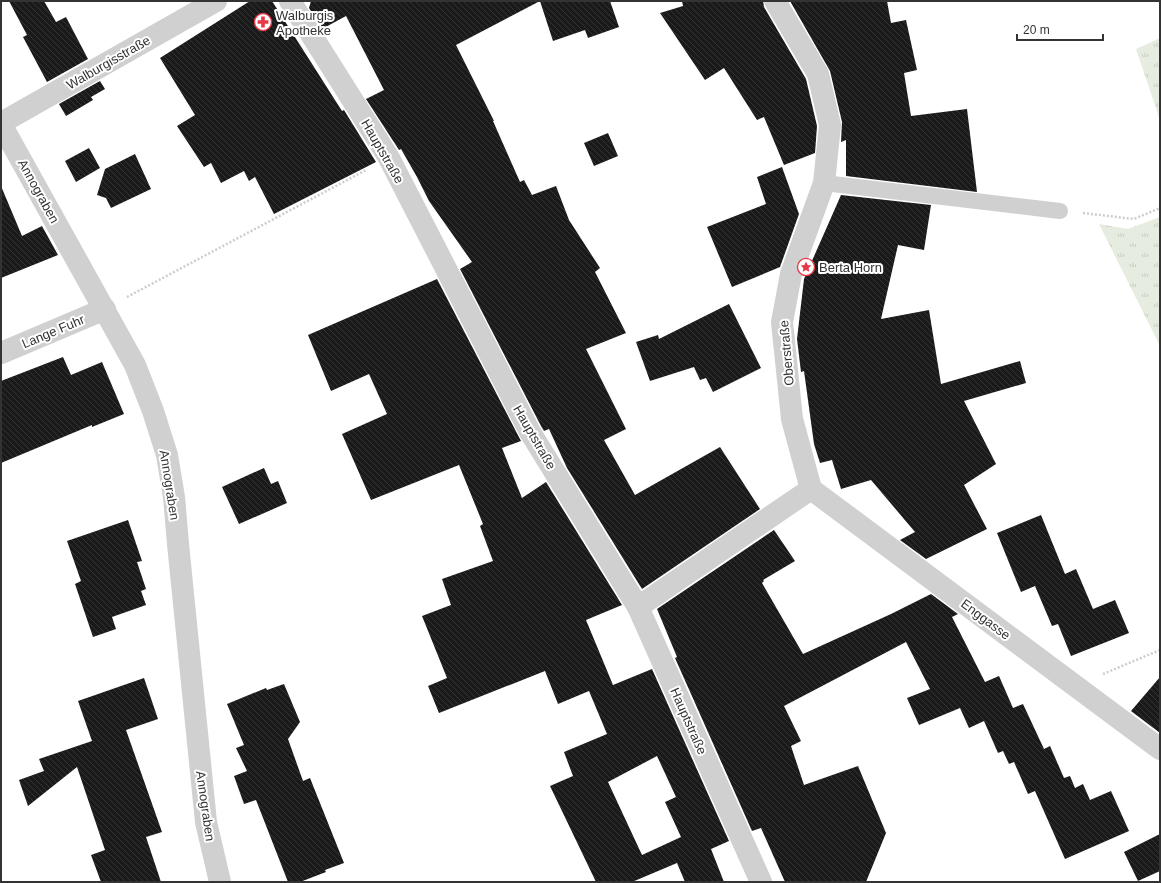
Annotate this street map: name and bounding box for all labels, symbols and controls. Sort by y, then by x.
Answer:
place label: Walburgis Apotheke [276,8,334,38]
pharmacy icon: Walburgis Apotheke [253,12,273,32]
scale bar [1017,16,1103,42]
text: 20 m [1023,23,1050,37]
street label: Walburgisstraße [64,32,153,92]
street label: Hauptstraße [358,117,407,186]
street label: Annograben [15,157,62,226]
place icon: Berta Horn [796,257,816,277]
place label: Berta Horn [819,260,882,275]
street label: Lange Fuhr [20,311,87,351]
street label: Oberstraße [776,320,797,386]
street label: Hauptstraße [510,403,559,472]
street label: Annograben [157,449,182,521]
street label: Enggasse [958,596,1013,643]
street label: Hauptstraße [667,685,710,757]
street label: Annograben [193,770,218,842]

